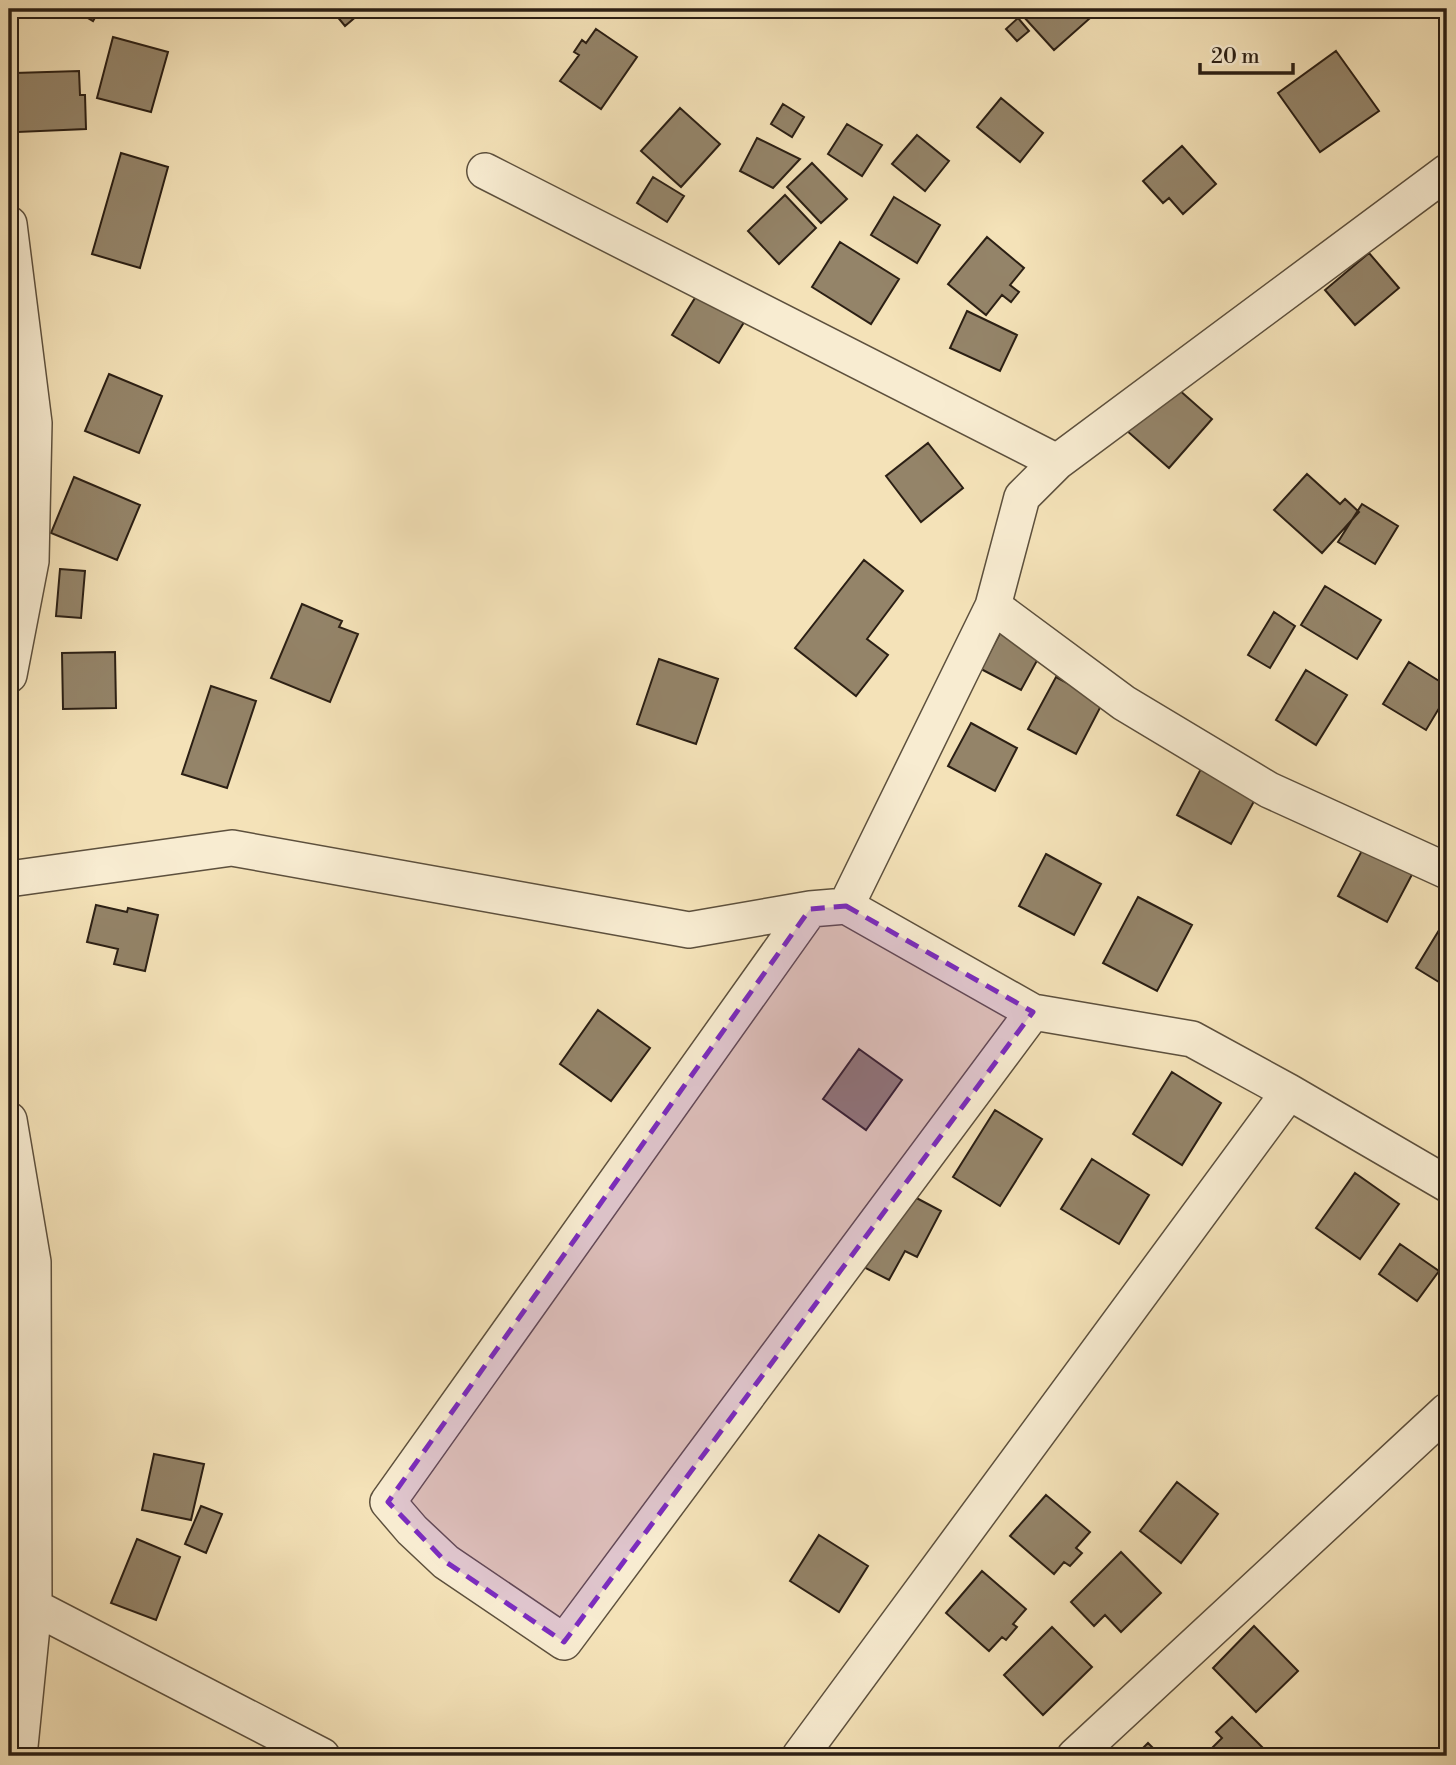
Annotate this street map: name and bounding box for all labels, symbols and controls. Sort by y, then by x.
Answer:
scale bar [1200,32,1293,76]
text: 20 m [1211,44,1260,70]

